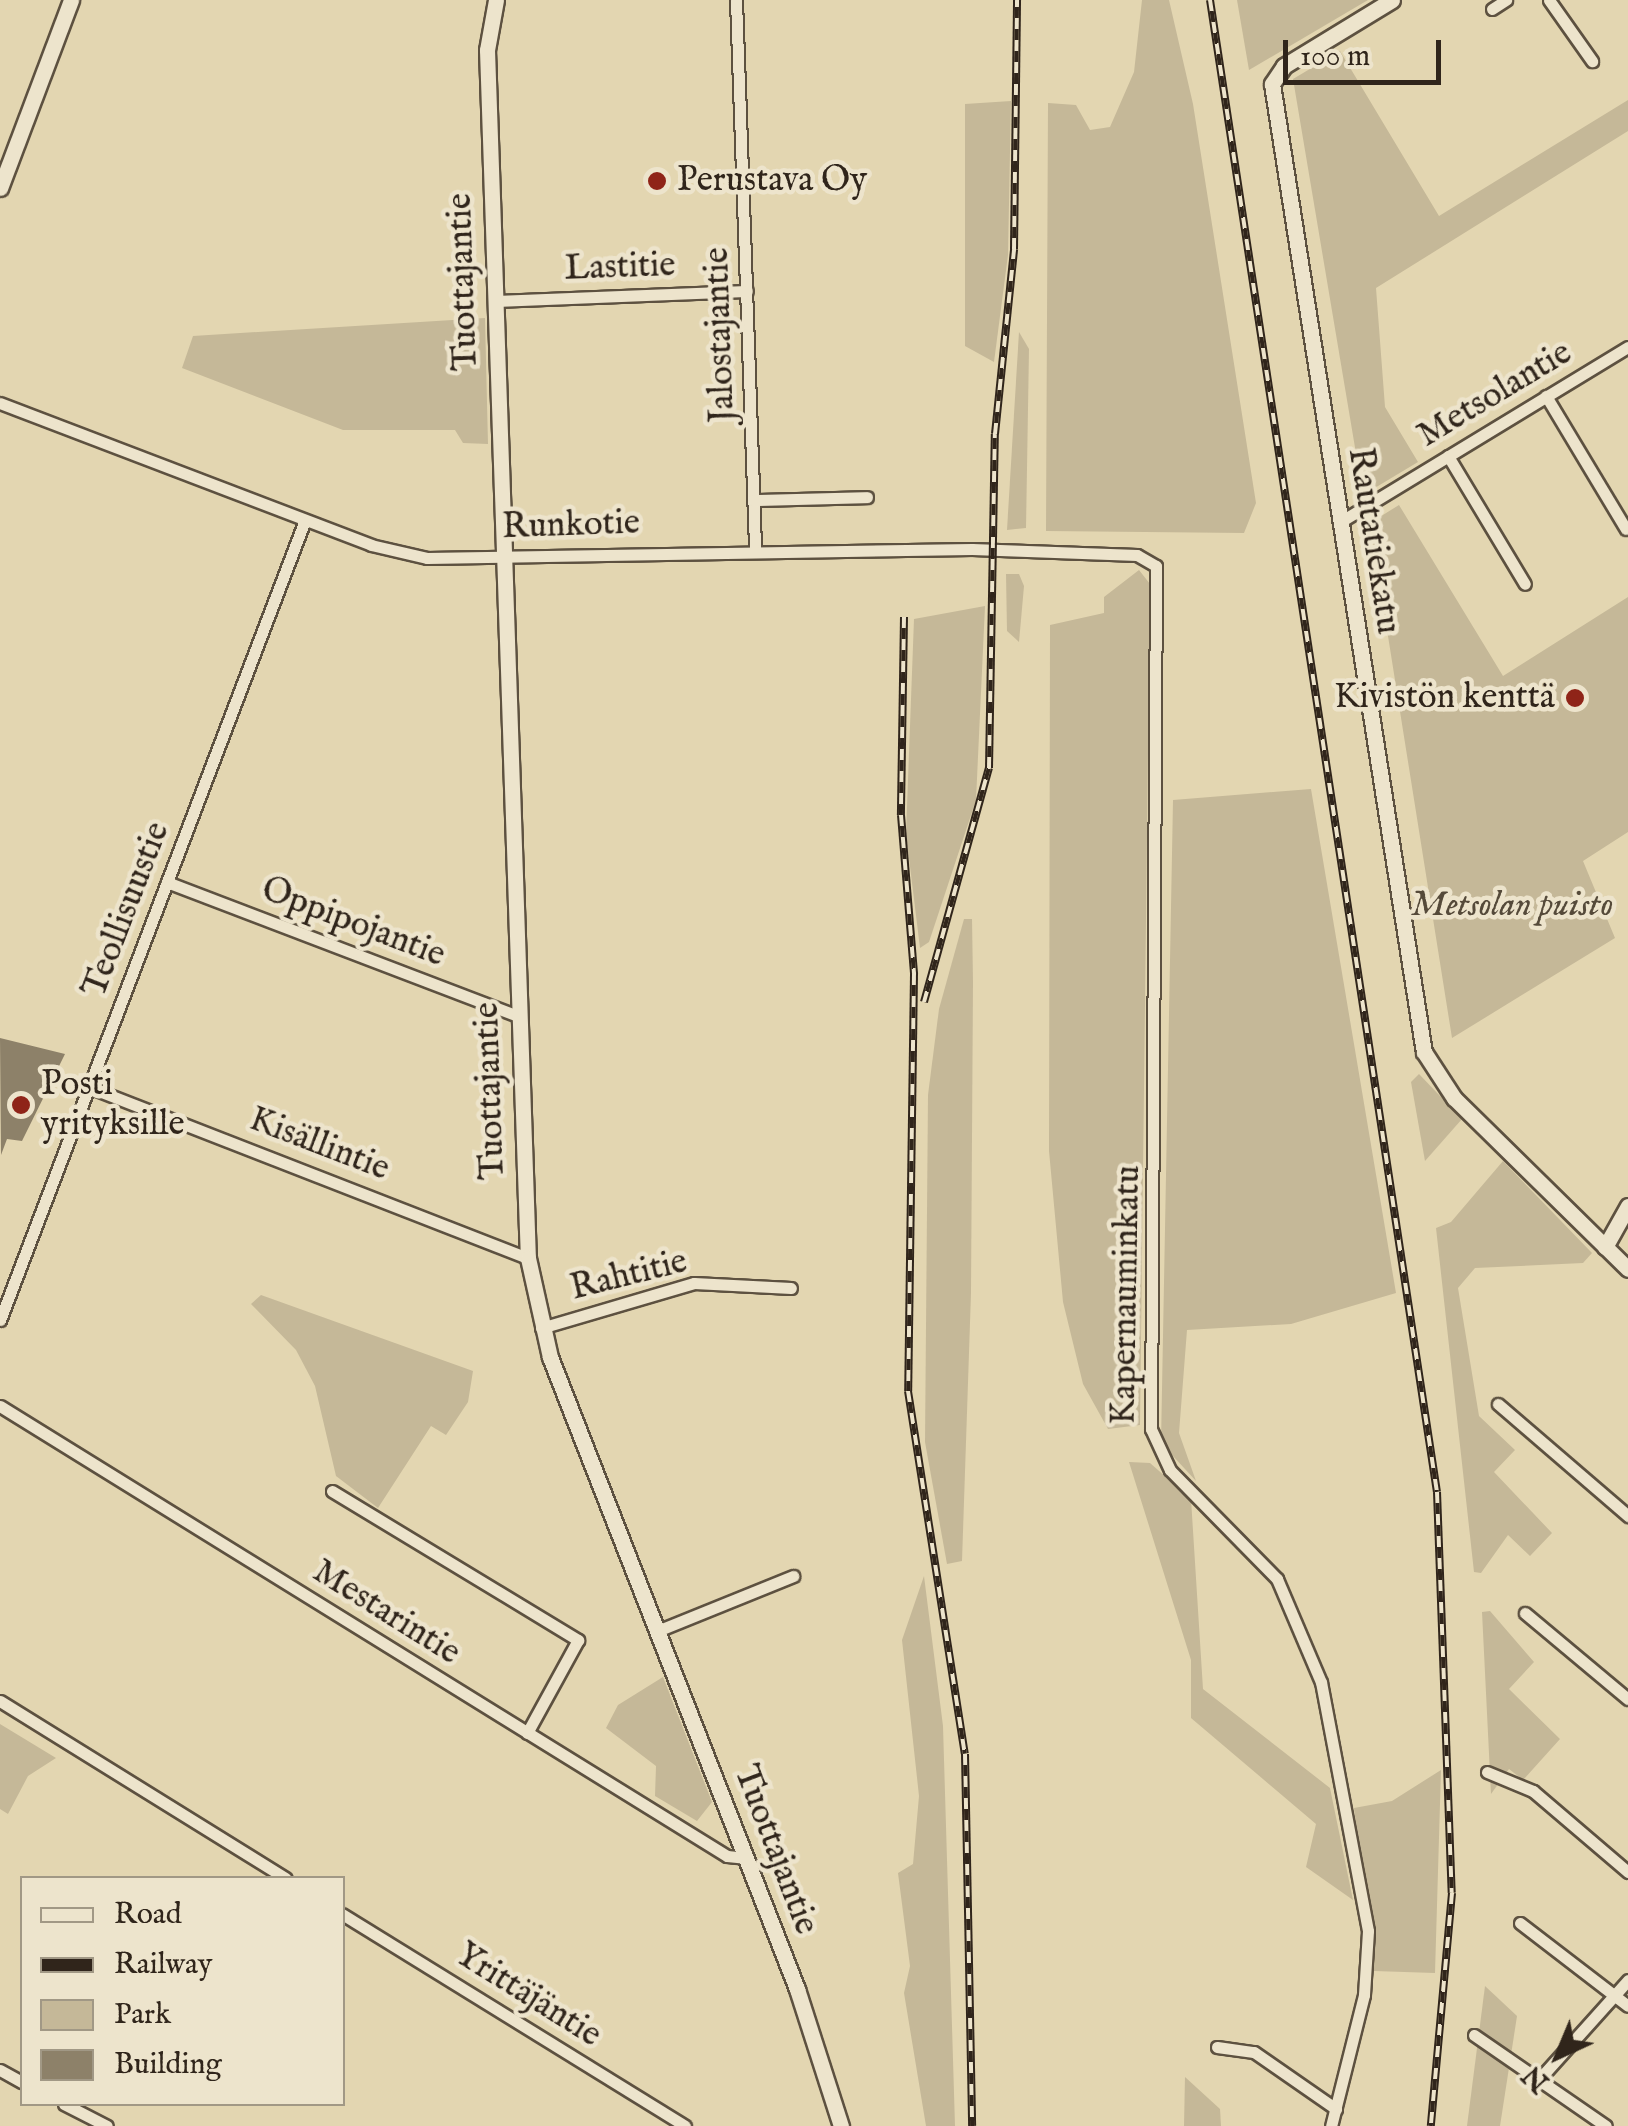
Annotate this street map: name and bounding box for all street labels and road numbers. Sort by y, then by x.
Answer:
street label: Tuottajantie [440,192,488,372]
street label: Lastitie [564,245,676,291]
street label: Jalostajantie [697,247,745,423]
street label: Metsolantie [1410,333,1580,457]
street label: Rautatiekatu [1338,445,1408,637]
street label: Runkotie [501,503,641,549]
street label: Teollisuustie [74,817,180,1003]
street label: Oppipojantie [255,869,451,977]
street label: Tuottajantie [467,1001,515,1181]
street label: Kisällintie [243,1099,395,1191]
street label: Kapernauminkatu [1104,1165,1150,1425]
street label: Rahtitie [566,1241,692,1311]
street label: Mestarintie [304,1551,468,1675]
street label: Tuottajantie [724,1759,826,1941]
street label: Yrittäjäntie [448,1935,608,2057]

